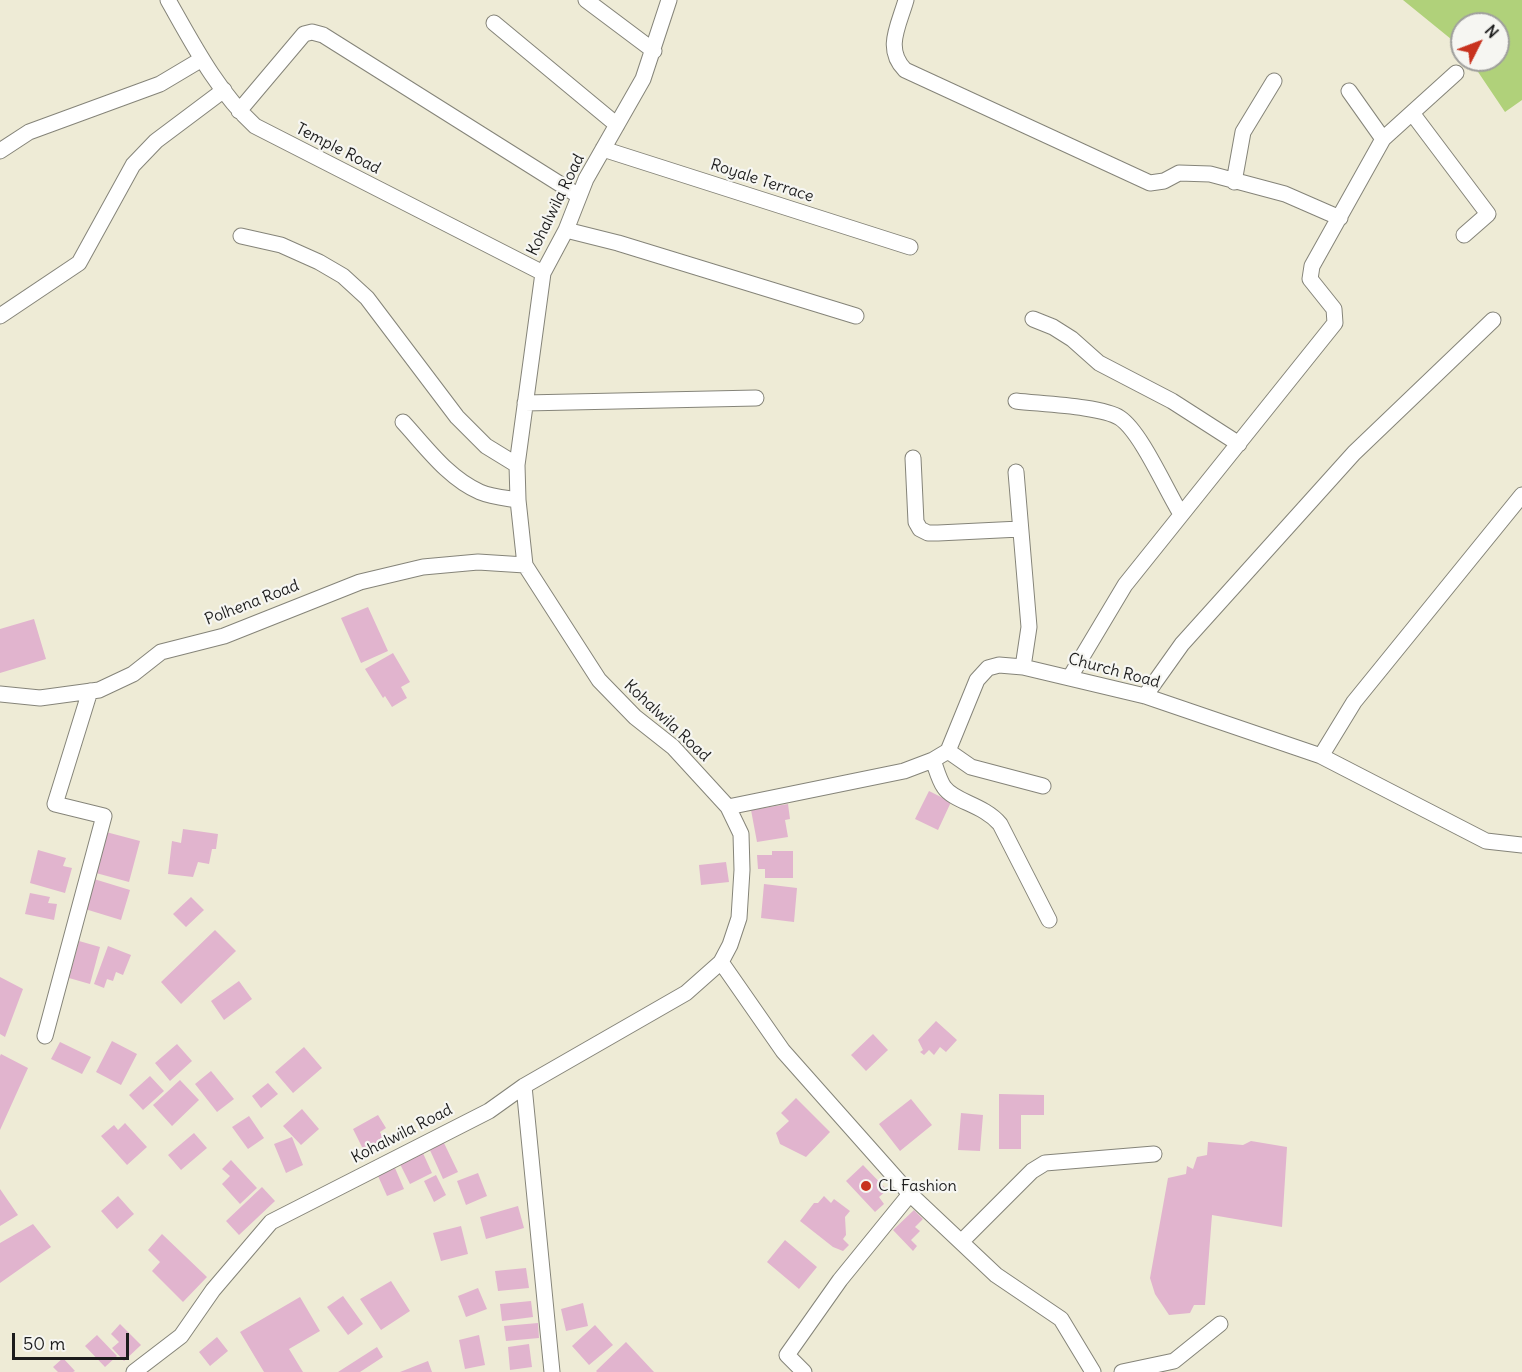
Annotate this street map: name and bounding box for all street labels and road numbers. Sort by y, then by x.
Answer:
street label: Temple Road [292,119,384,179]
street label: Kohalwila Road [523,151,589,259]
street label: Royale Terrace [708,155,816,207]
street label: Polhena Road [202,576,302,630]
street label: Church Road [1066,650,1162,692]
street label: Kohalwila Road [620,676,714,766]
street label: Kohalwila Road [348,1100,456,1168]

